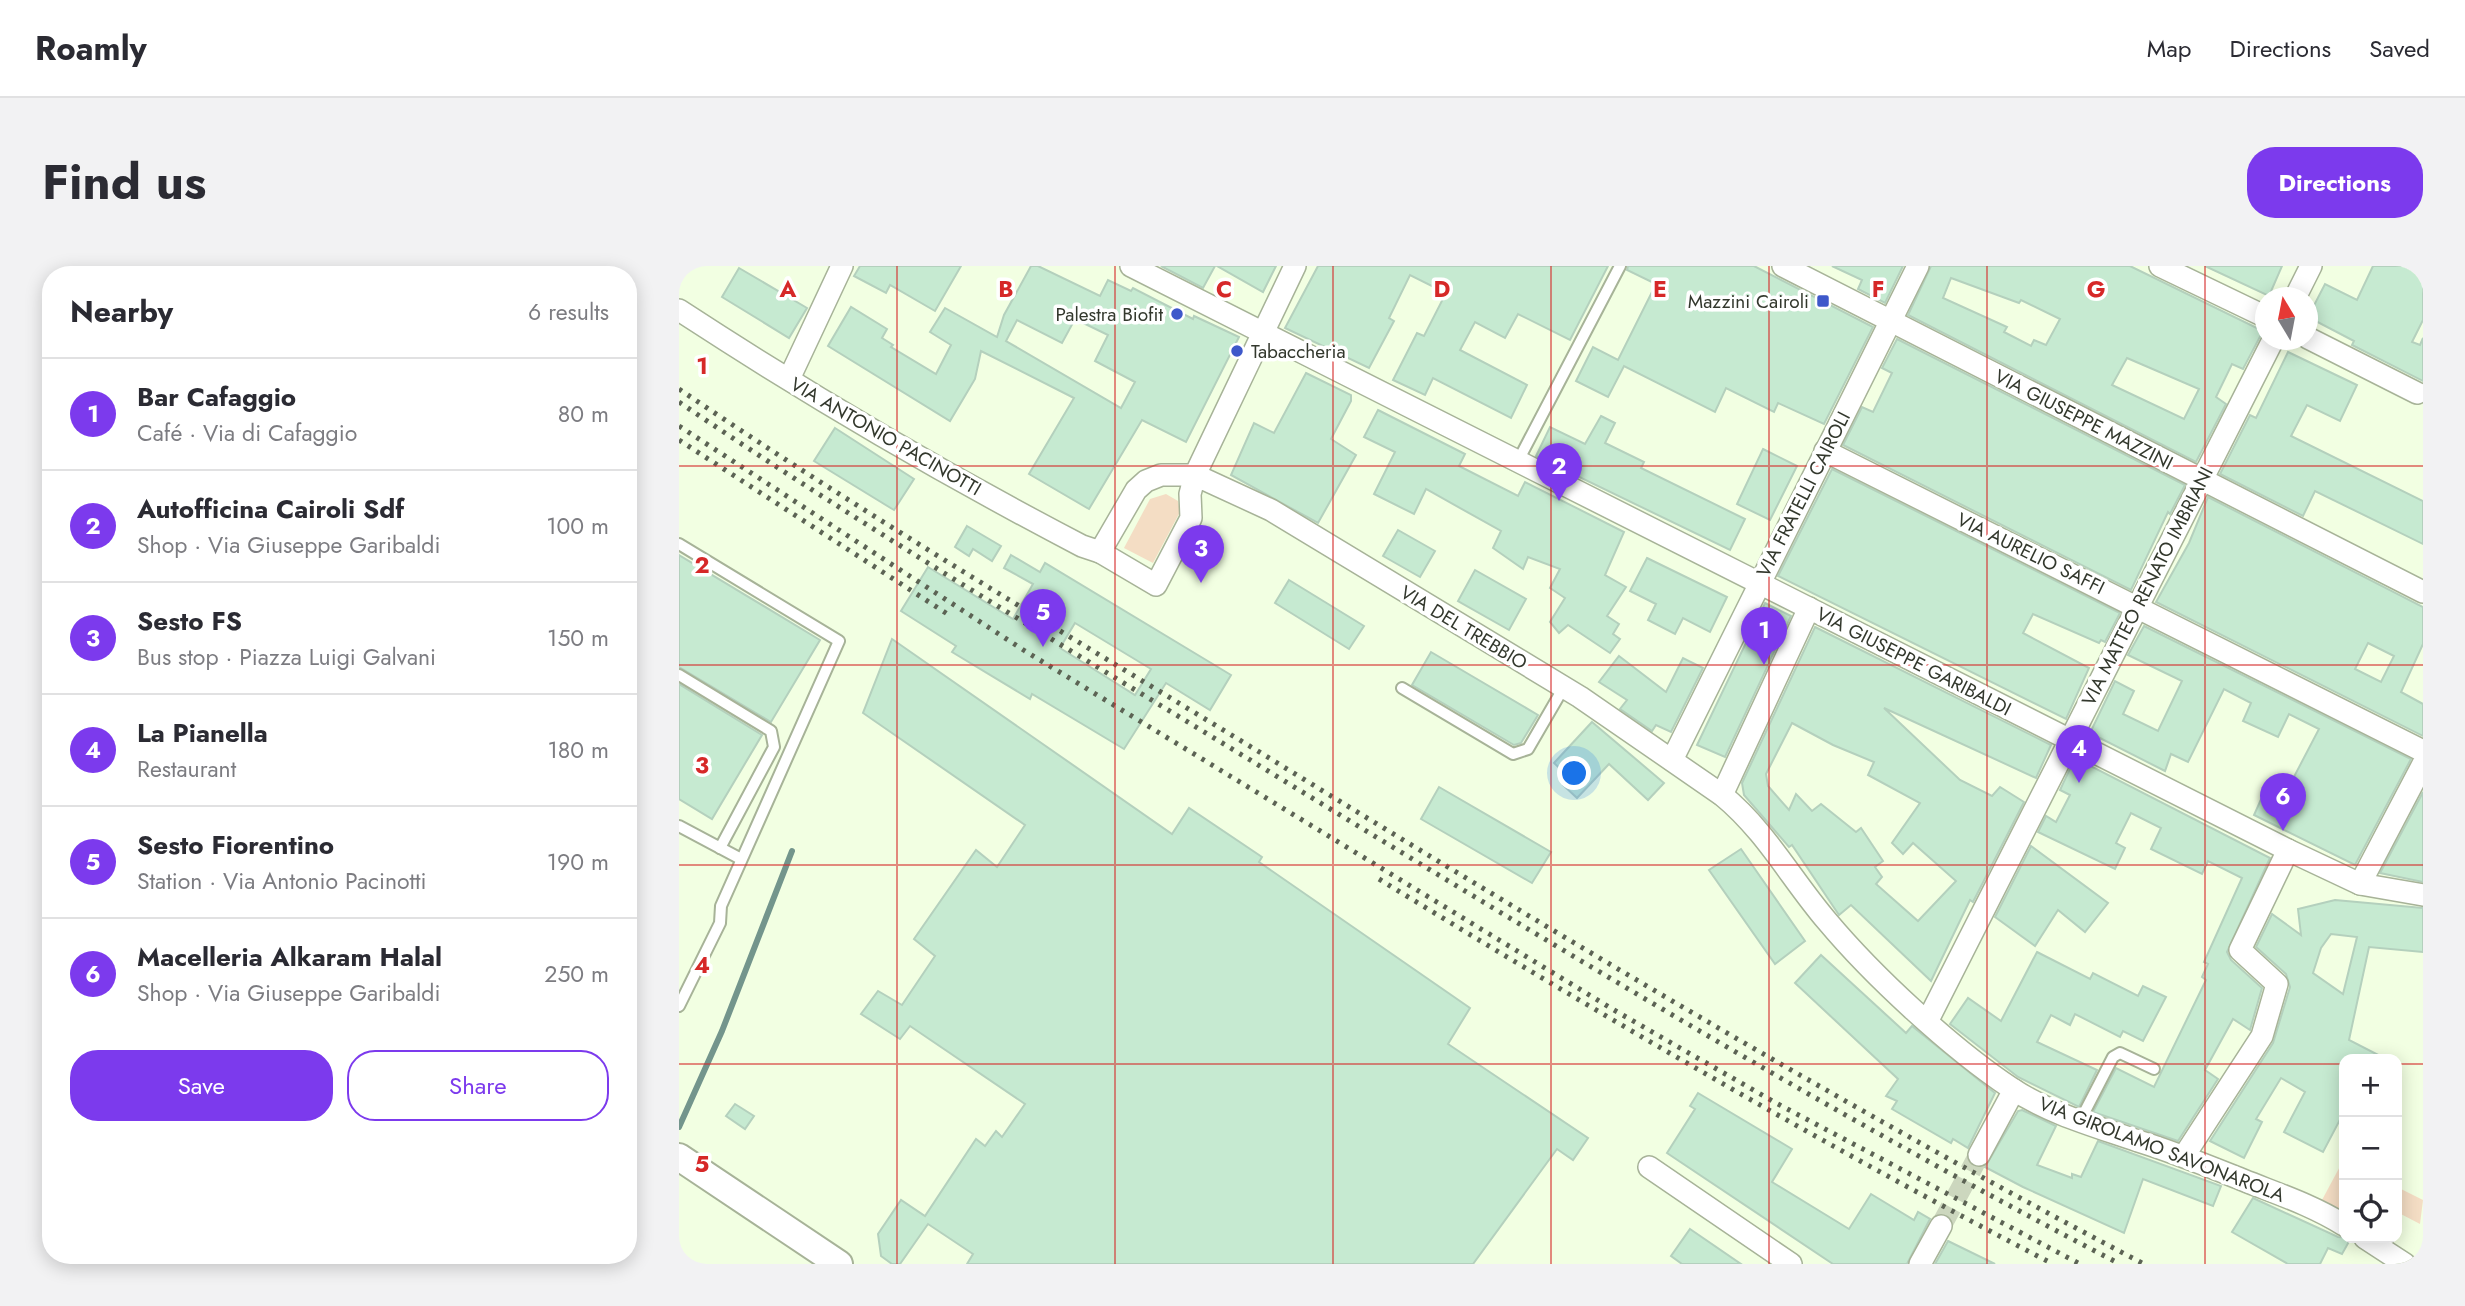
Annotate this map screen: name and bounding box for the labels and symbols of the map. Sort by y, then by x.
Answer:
text: A [779,272,797,306]
text: B [998,272,1014,306]
text: C [1216,272,1232,306]
text: D [1434,272,1451,306]
text: E [1653,272,1667,306]
text: F [1872,272,1884,306]
text: G [2087,272,2105,306]
north arrow [2255,287,2318,350]
place label: Mazzini Cairoli [1688,288,1809,315]
marker: Mazzini Cairoli [1815,293,1831,309]
place label: Palestra Biofit [1055,301,1163,328]
marker: Palestra Biofit [1169,306,1185,322]
place label: Tabaccheria [1251,338,1346,365]
marker: Tabaccheria [1229,343,1245,359]
text: 1 [696,349,708,383]
street label: VIA GIUSEPPE MAZZINI [1990,363,2178,476]
street label: VIA ANTONIO PACINOTTI [785,371,986,502]
street label: VIA FRATELLI CAIROLI [1750,407,1857,582]
pin: 2 [1536,443,1582,501]
street label: VIA MATTEO RENATO IMBRIANI [2075,462,2220,710]
street label: VIA AURELIO SAFFI [1952,506,2109,601]
pin: 3 [1178,525,1224,583]
text: 2 [694,548,710,582]
street label: VIA DEL TREBBIO [1395,579,1532,676]
pin: 5 [1020,589,1066,647]
street label: VIA GIUSEPPE GARIBALDI [1812,600,2016,722]
pin: 1 [1741,607,1787,665]
pin: 4 [2056,725,2102,783]
text: 3 [695,748,709,782]
your location [1557,756,1591,790]
pin: 6 [2260,773,2306,831]
text: 4 [694,948,710,982]
street label: VIA GIROLAMO SAVONAROLA [2035,1090,2289,1209]
text: 5 [695,1147,709,1181]

